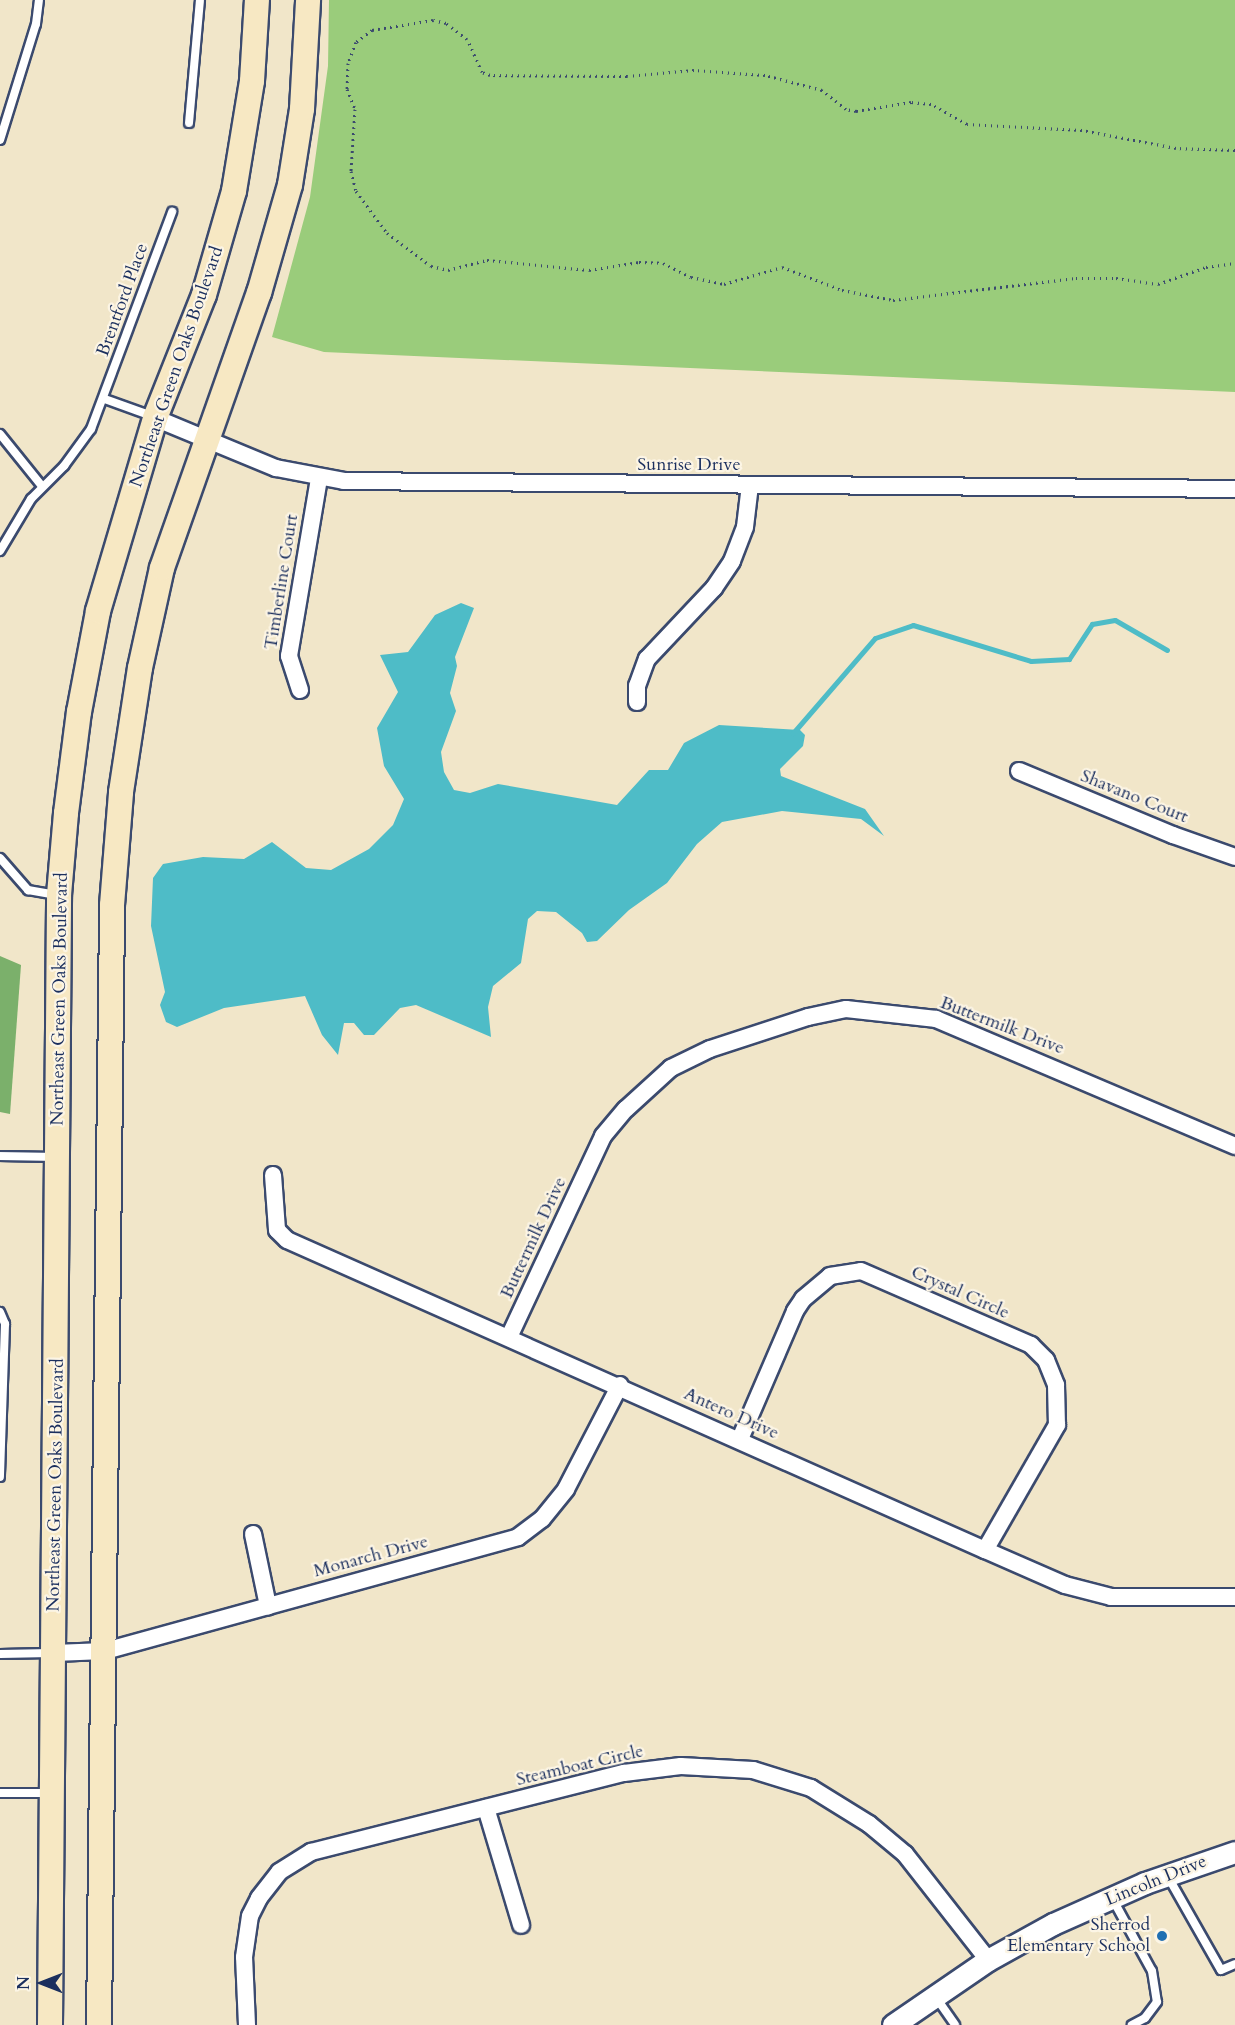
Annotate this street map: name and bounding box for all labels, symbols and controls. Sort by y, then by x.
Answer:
street label: Brentford Place [93,241,153,359]
street label: Northeast Green Oaks Boulevard [126,244,228,490]
street label: Sunrise Drive [637,454,741,476]
street label: Timberline Court [261,513,303,651]
street label: Shavano Court [1077,766,1191,828]
street label: Northeast Green Oaks Boulevard [47,872,73,1126]
street label: Buttermilk Drive [937,992,1067,1060]
street label: Buttermilk Drive [497,1174,571,1302]
street label: Crystal Circle [908,1262,1012,1324]
street label: Northeast Green Oaks Boulevard [43,1358,69,1612]
street label: Antero Drive [680,1383,782,1445]
street label: Monarch Drive [311,1531,431,1583]
street label: Steamboat Circle [514,1741,646,1791]
street label: Lincoln Drive [1102,1851,1210,1911]
place label: Sherrod Elementary School [1007,1915,1150,1958]
marker: Sherrod Elementary School [1155,1929,1169,1943]
north arrow [12,1953,72,2013]
text: N [13,1976,35,1990]

